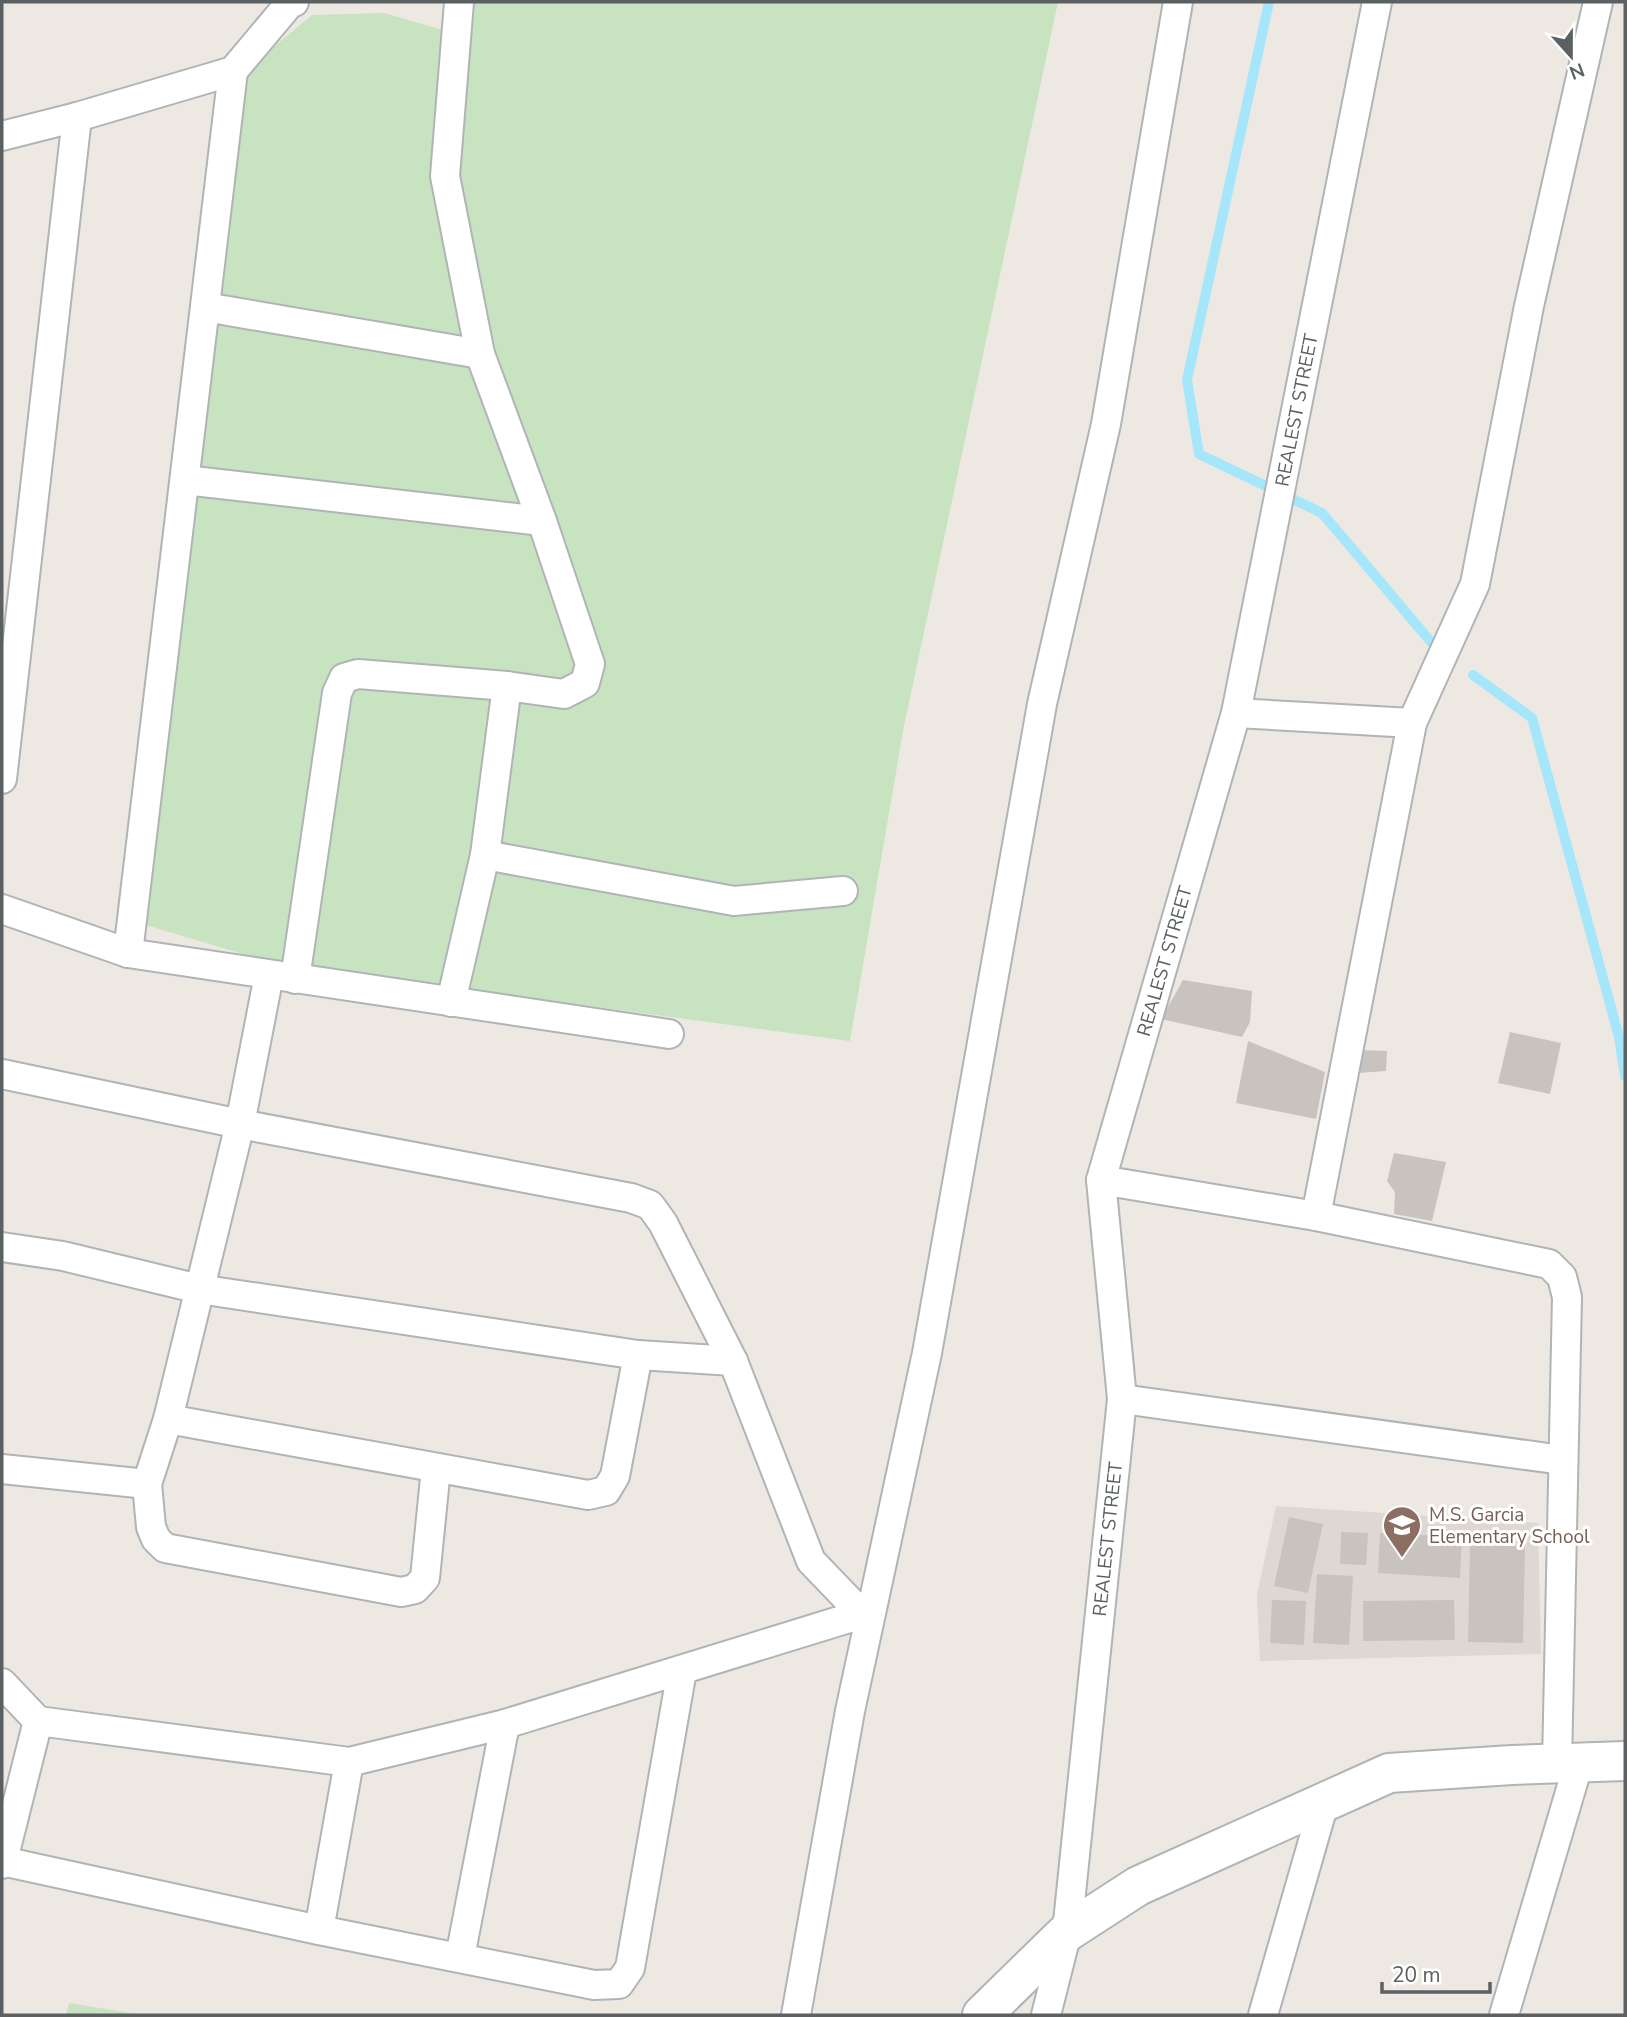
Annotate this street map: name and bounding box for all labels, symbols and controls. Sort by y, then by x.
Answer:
north arrow [1536,21,1606,91]
text: N [1565,56,1588,86]
street label: REALEST STREET [1269,331,1325,489]
street label: REALEST STREET [1131,883,1199,1039]
street label: REALEST STREET [1087,1460,1129,1618]
place label: M.S. Garcia Elementary School [1429,1502,1590,1550]
school or university icon: M.S. Garcia Elementary School [1381,1504,1423,1559]
scale bar [1382,1951,1490,1995]
text: 20 m [1392,1961,1441,1989]

